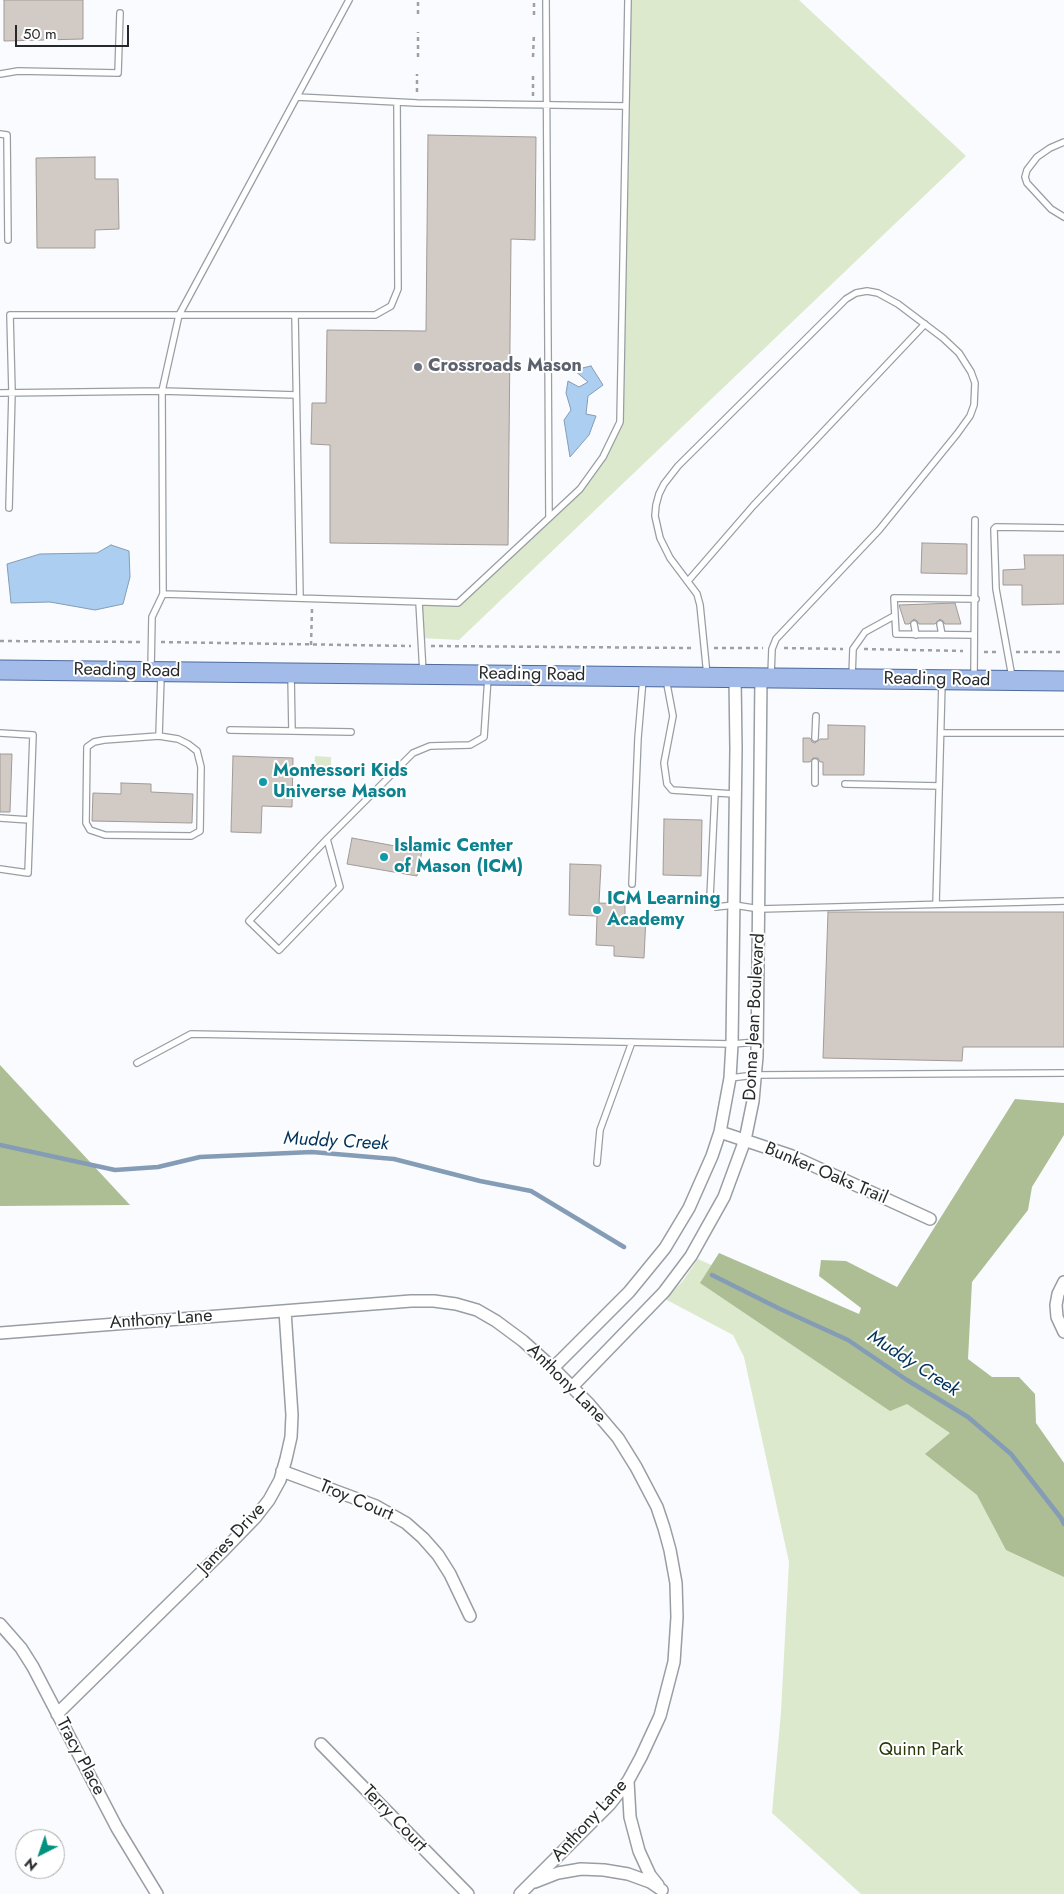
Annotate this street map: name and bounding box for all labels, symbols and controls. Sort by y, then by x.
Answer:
scale bar [18,15,131,47]
text: 50 m [23,23,57,45]
place label: Crossroads Mason [428,356,582,378]
marker: Crossroads Mason [412,361,424,373]
street label: Reading Road [73,659,181,683]
street label: Reading Road [478,663,586,687]
street label: Reading Road [883,668,991,692]
place label: Montessori Kids Universe Mason [273,761,408,804]
marker: Montessori Kids Universe Mason [257,776,269,788]
place label: Islamic Center of Mason (ICM) [394,836,523,879]
marker: Islamic Center of Mason (ICM) [378,851,390,863]
place label: ICM Learning Academy [607,889,720,932]
marker: ICM Learning Academy [591,904,603,916]
street label: Donna Jean Boulevard [740,933,770,1101]
water label: Muddy Creek [283,1128,389,1156]
street label: Bunker Oaks Trail [761,1138,891,1210]
street label: Anthony Lane [109,1306,213,1334]
water label: Muddy Creek [863,1326,963,1402]
street label: Anthony Lane [522,1340,610,1428]
street label: Troy Court [316,1476,396,1526]
street label: James Drive [194,1499,270,1579]
street label: Tracy Place [51,1715,109,1799]
park label: Quinn Park [879,1740,963,1762]
street label: Anthony Lane [547,1775,633,1867]
street label: Terry Court [357,1781,431,1857]
north arrow [15,1829,65,1879]
text: N [20,1853,42,1876]

